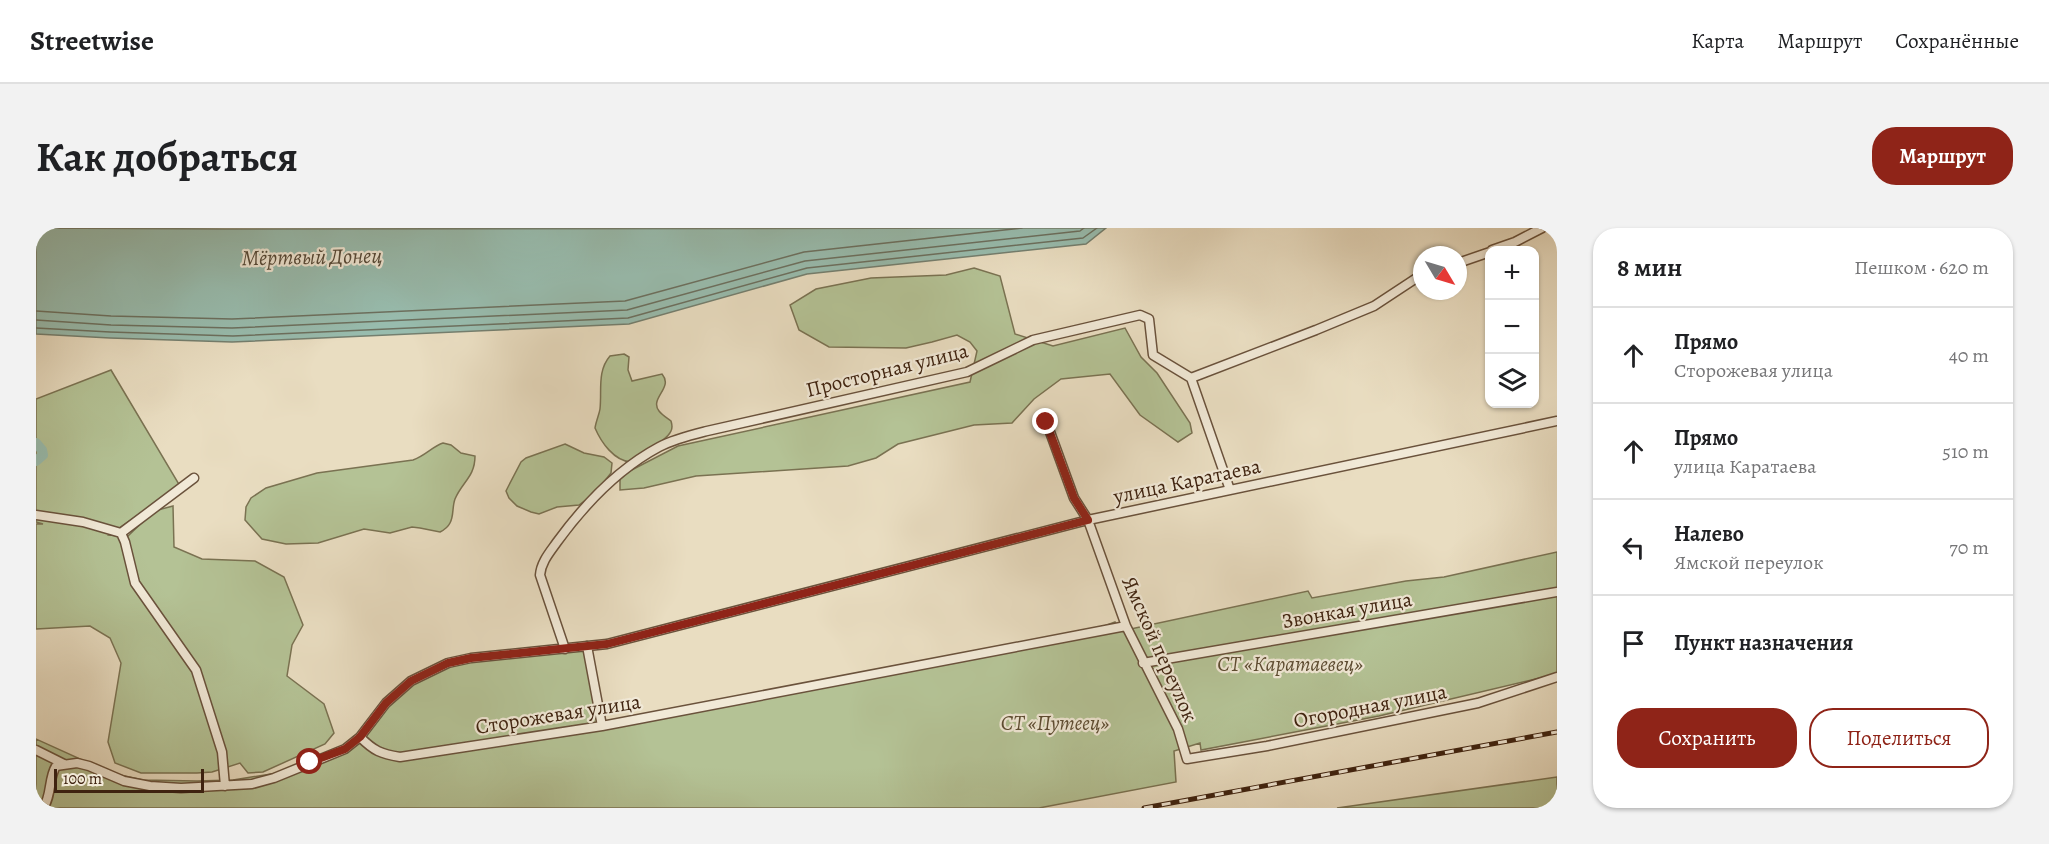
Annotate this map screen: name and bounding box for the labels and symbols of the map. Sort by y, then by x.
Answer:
water label: Мёртвый Донец [241,241,383,273]
north arrow [1413,246,1467,300]
street label: Просторная улица [803,336,971,404]
route end [1032,408,1058,434]
street label: улица Каратаева [1110,452,1263,510]
street label: Ямской переулок [1115,572,1205,726]
street label: Звонкая улица [1280,585,1415,635]
park label: СТ «Каратаевец» [1217,650,1363,678]
street label: Огородная улица [1291,677,1449,735]
street label: Сторожевая улица [473,687,643,741]
park label: СТ «Путеец» [1001,709,1110,737]
route start [296,748,322,774]
scale bar [54,766,204,794]

